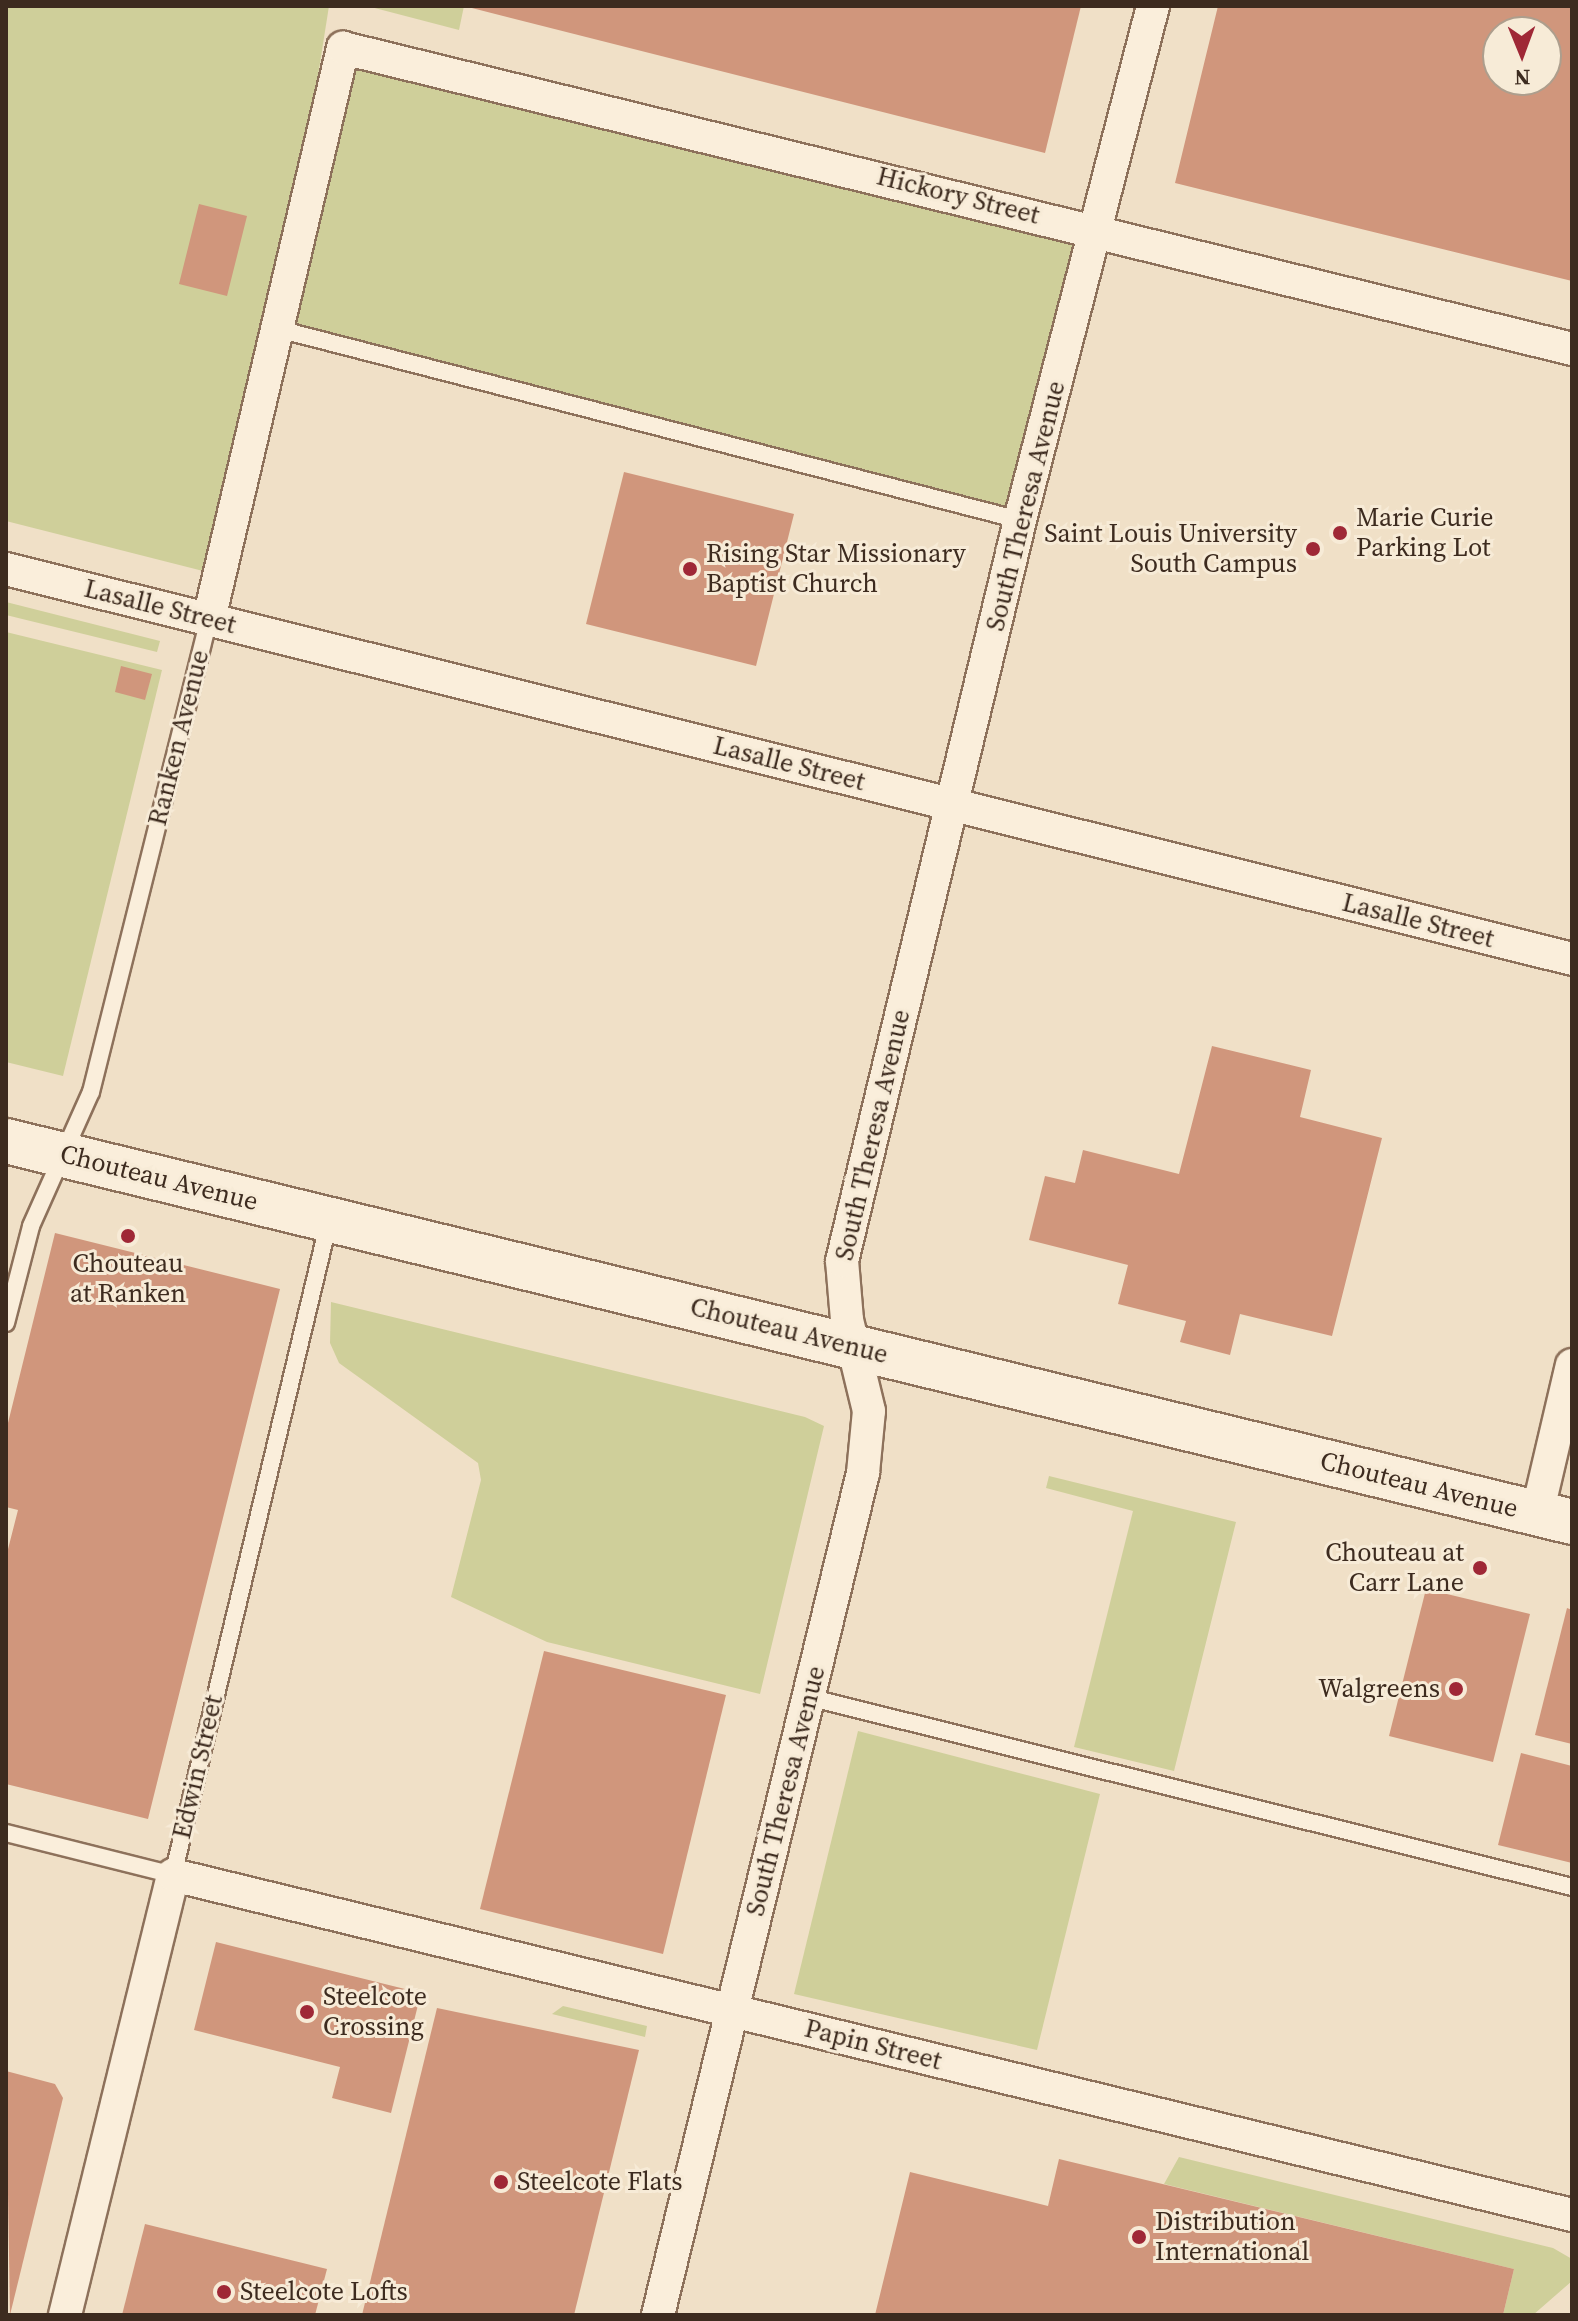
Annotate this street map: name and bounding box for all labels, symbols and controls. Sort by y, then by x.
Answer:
north arrow [1482,16,1562,96]
text: N [1514,63,1531,93]
street label: Hickory Street [873,161,1043,231]
street label: South Theresa Avenue [980,377,1072,635]
place label: Marie Curie Parking Lot [1356,502,1493,564]
place label: Saint Louis University South Campus [1044,518,1297,580]
marker: Marie Curie Parking Lot [1331,524,1349,542]
place label: Rising Star Missionary Baptist Church [706,538,966,600]
marker: Saint Louis University South Campus [1304,540,1322,558]
marker: Rising Star Missionary Baptist Church [681,560,699,578]
street label: Lasalle Street [81,573,239,641]
street label: Ranken Avenue [142,647,216,829]
street label: Lasalle Street [710,730,868,798]
street label: Lasalle Street [1339,887,1497,955]
street label: South Theresa Avenue [829,1006,917,1264]
street label: Chouteau Avenue [57,1138,261,1218]
marker: Chouteau at Ranken [119,1227,137,1245]
place label: Chouteau at Ranken [70,1248,186,1310]
street label: Chouteau Avenue [687,1291,891,1371]
street label: Chouteau Avenue [1317,1445,1521,1525]
place label: Chouteau at Carr Lane [1325,1537,1464,1598]
marker: Chouteau at Carr Lane [1471,1559,1489,1577]
street label: South Theresa Avenue [740,1662,832,1920]
place label: Walgreens [1318,1673,1440,1705]
marker: Walgreens [1447,1680,1465,1698]
street label: Edwin Street [166,1692,230,1842]
place label: Steelcote Crossing [323,1981,427,2042]
marker: Steelcote Crossing [298,2003,316,2021]
street label: Papin Street [801,2013,945,2077]
place label: Steelcote Flats [517,2166,682,2198]
marker: Steelcote Flats [492,2173,510,2191]
place label: Distribution International [1155,2206,1309,2268]
marker: Distribution International [1130,2228,1148,2246]
place label: Steelcote Lofts [240,2276,408,2308]
marker: Steelcote Lofts [215,2283,233,2301]

